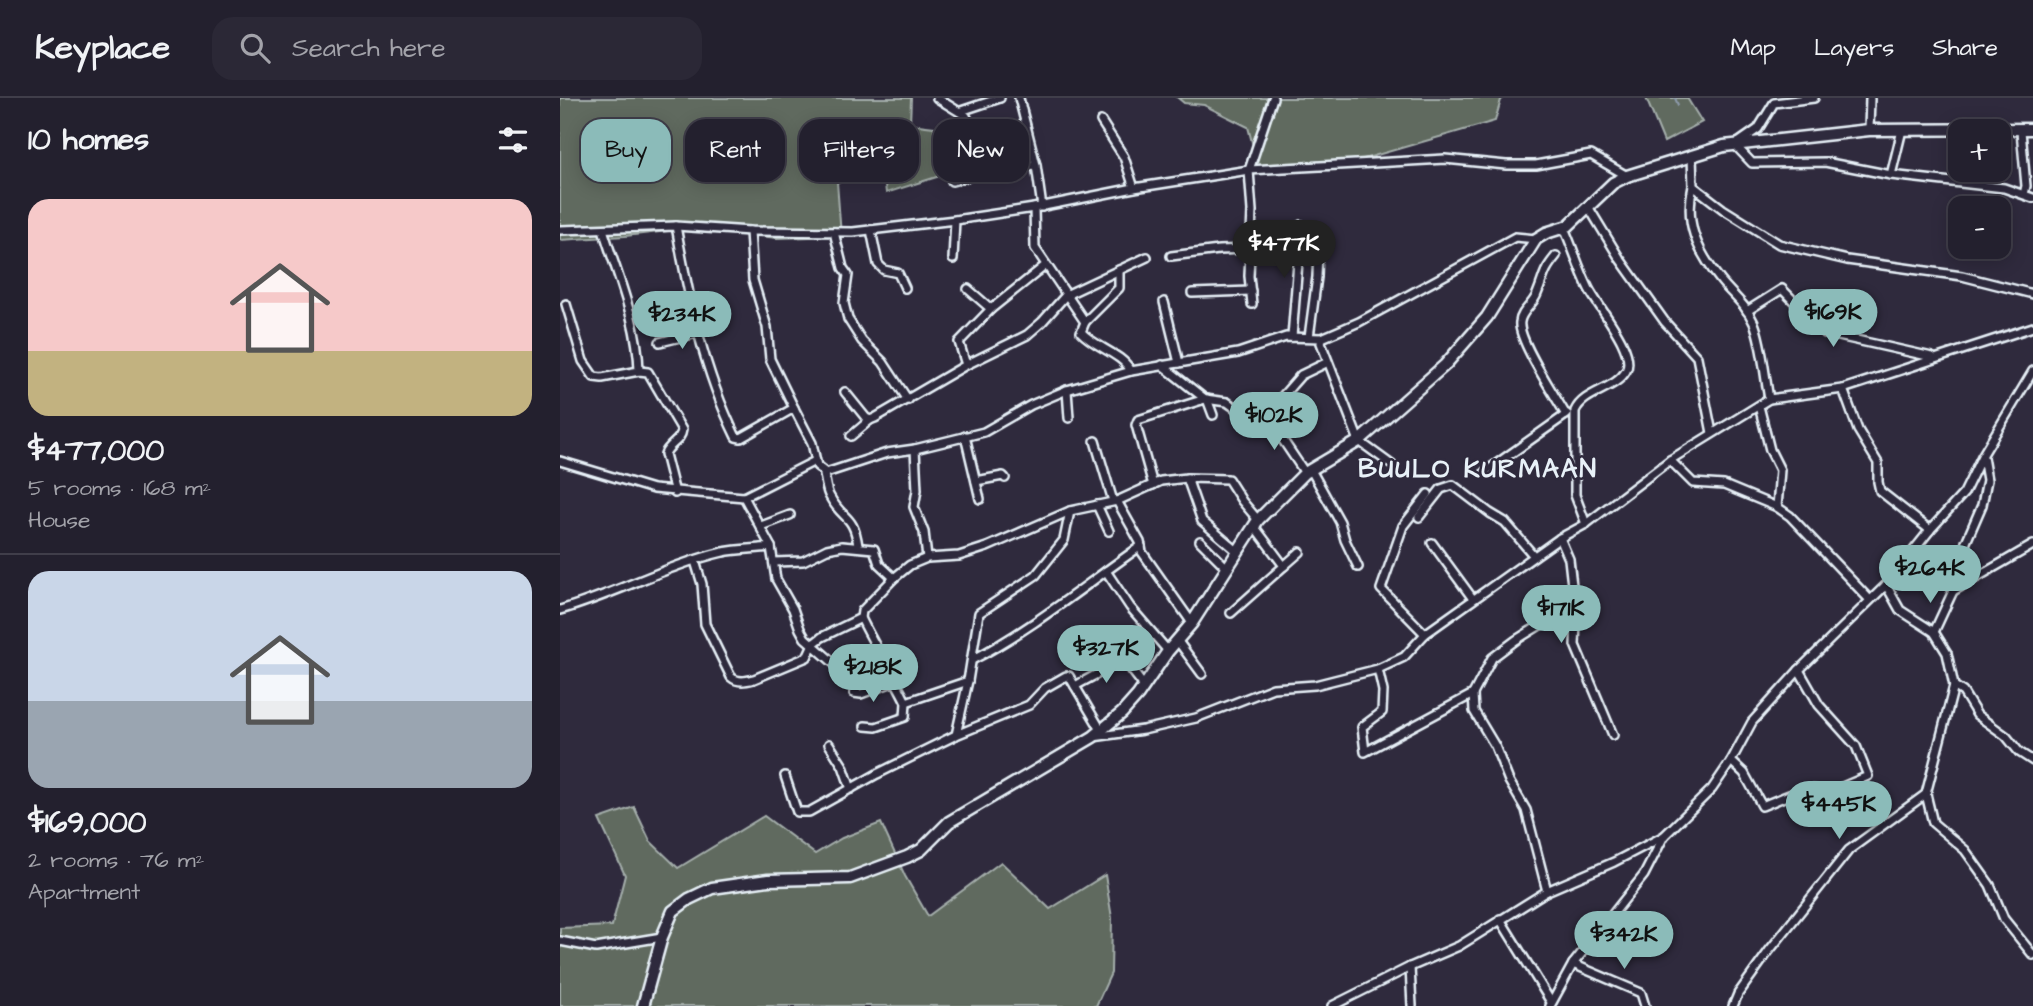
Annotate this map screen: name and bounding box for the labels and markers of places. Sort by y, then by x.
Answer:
pin: $477K [1235,220,1333,280]
pin: $169K [1784,289,1882,349]
pin: $234K [633,292,731,351]
pin: $102K [1225,392,1323,452]
pin: $264K [1881,546,1979,605]
pin: $171K [1512,586,1610,645]
pin: $327K [1057,626,1155,685]
pin: $218K [824,644,922,704]
pin: $445K [1790,782,1888,841]
pin: $342K [1575,912,1673,971]

